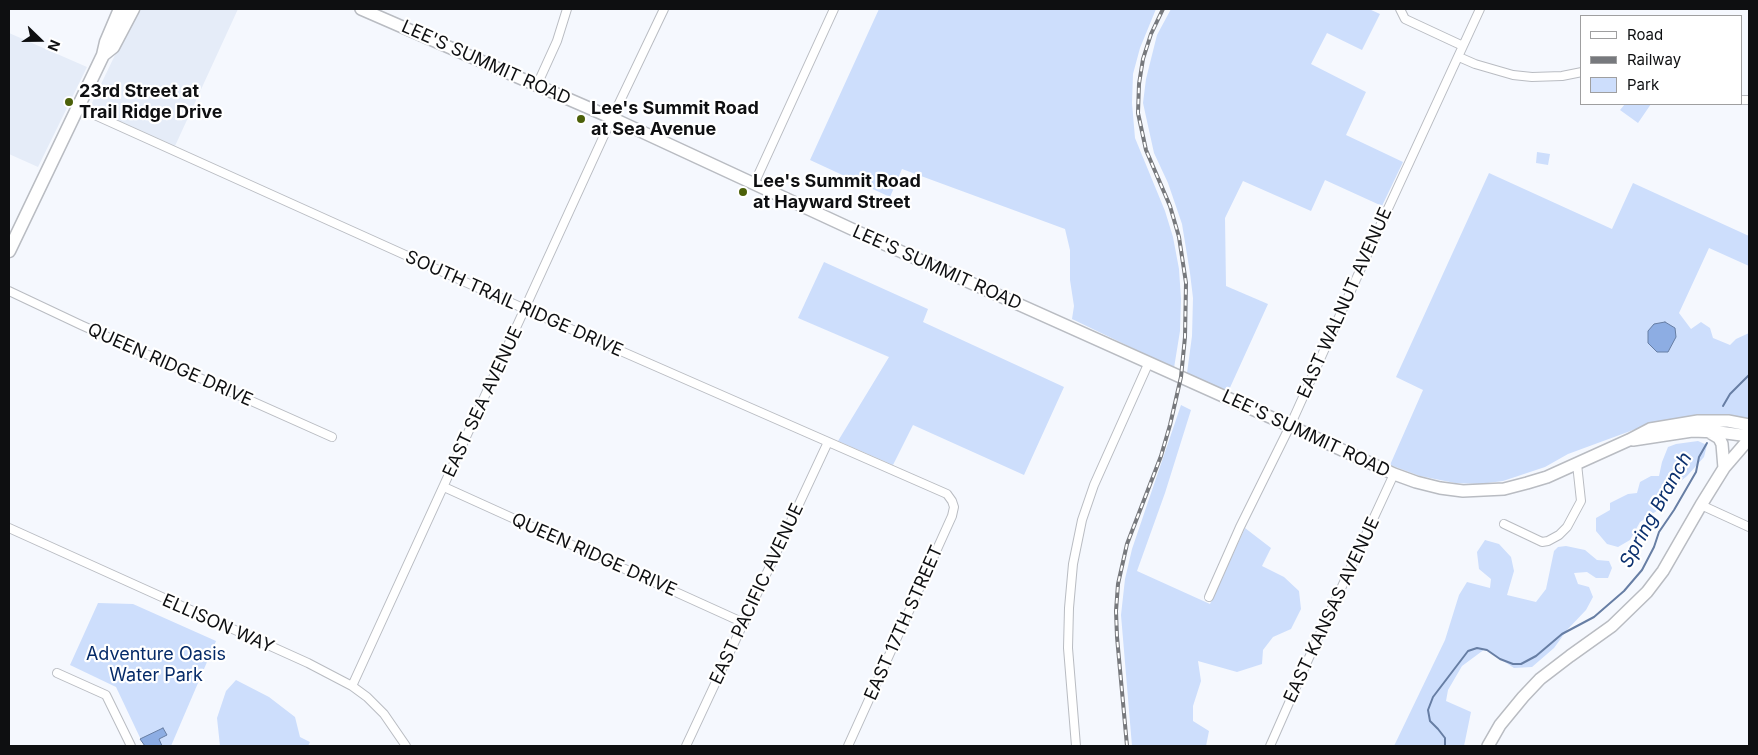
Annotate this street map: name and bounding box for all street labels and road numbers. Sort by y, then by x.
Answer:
street label: LEE'S SUMMIT ROAD [398,16,574,110]
street label: EAST WALNUT AVENUE [1293,204,1397,402]
street label: LEE'S SUMMIT ROAD [849,221,1025,315]
street label: SOUTH TRAIL RIDGE DRIVE [402,246,626,362]
street label: QUEEN RIDGE DRIVE [84,319,256,411]
street label: EAST SEA AVENUE [439,323,527,481]
street label: LEE'S SUMMIT ROAD [1219,386,1393,482]
street label: EAST PACIFIC AVENUE [706,500,808,688]
street label: QUEEN RIDGE DRIVE [508,509,680,601]
street label: EAST KANSAS AVENUE [1279,514,1385,706]
street label: EAST 17TH STREET [860,542,948,704]
street label: ELLISON WAY [159,590,277,658]

